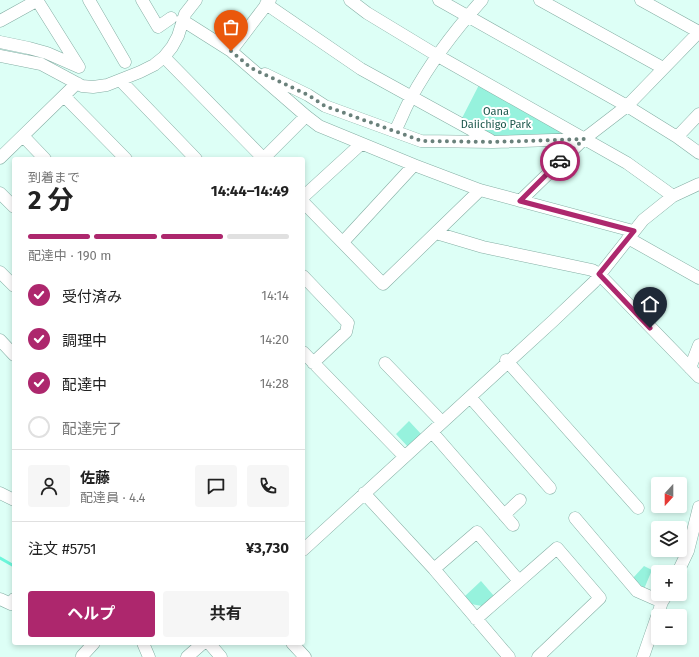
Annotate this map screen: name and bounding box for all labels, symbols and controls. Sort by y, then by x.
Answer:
pin [214,10,248,51]
icon: bag [220,16,242,38]
park label: Oana Daiichigo Park [461,105,532,131]
courier [540,141,580,181]
icon: car [549,150,571,172]
text: 到着まで [28,170,80,185]
text: 14:44–14:49 [211,182,289,200]
text: 2 分 [28,185,74,216]
text: 配達中 · 190 m [28,248,111,263]
icon: check [28,284,50,306]
pin [633,287,667,328]
text: 受付済み [62,288,122,306]
text: 14:14 [261,288,289,303]
icon: home [639,293,661,315]
icon: check [28,328,50,350]
text: 調理中 [62,332,107,350]
text: 14:20 [260,332,289,347]
icon: check [28,372,50,394]
text: 配達中 [62,376,107,394]
text: 14:28 [260,376,289,391]
text: 配達完了 [62,420,122,438]
button: person [28,465,70,507]
button: chat [195,465,237,507]
button: phone [247,465,289,507]
text: 佐藤 [80,469,110,487]
north arrow [651,477,687,513]
map controls [651,477,687,645]
text: 配達員 · 4.4 [80,490,146,505]
button: layers [651,521,687,557]
text: ¥3,730 [246,539,289,557]
text: 注文 #5751 [28,540,97,558]
button: + [651,565,687,601]
button: ヘルプ [28,591,155,637]
button: 共有 [163,591,289,637]
button: − [651,609,687,645]

